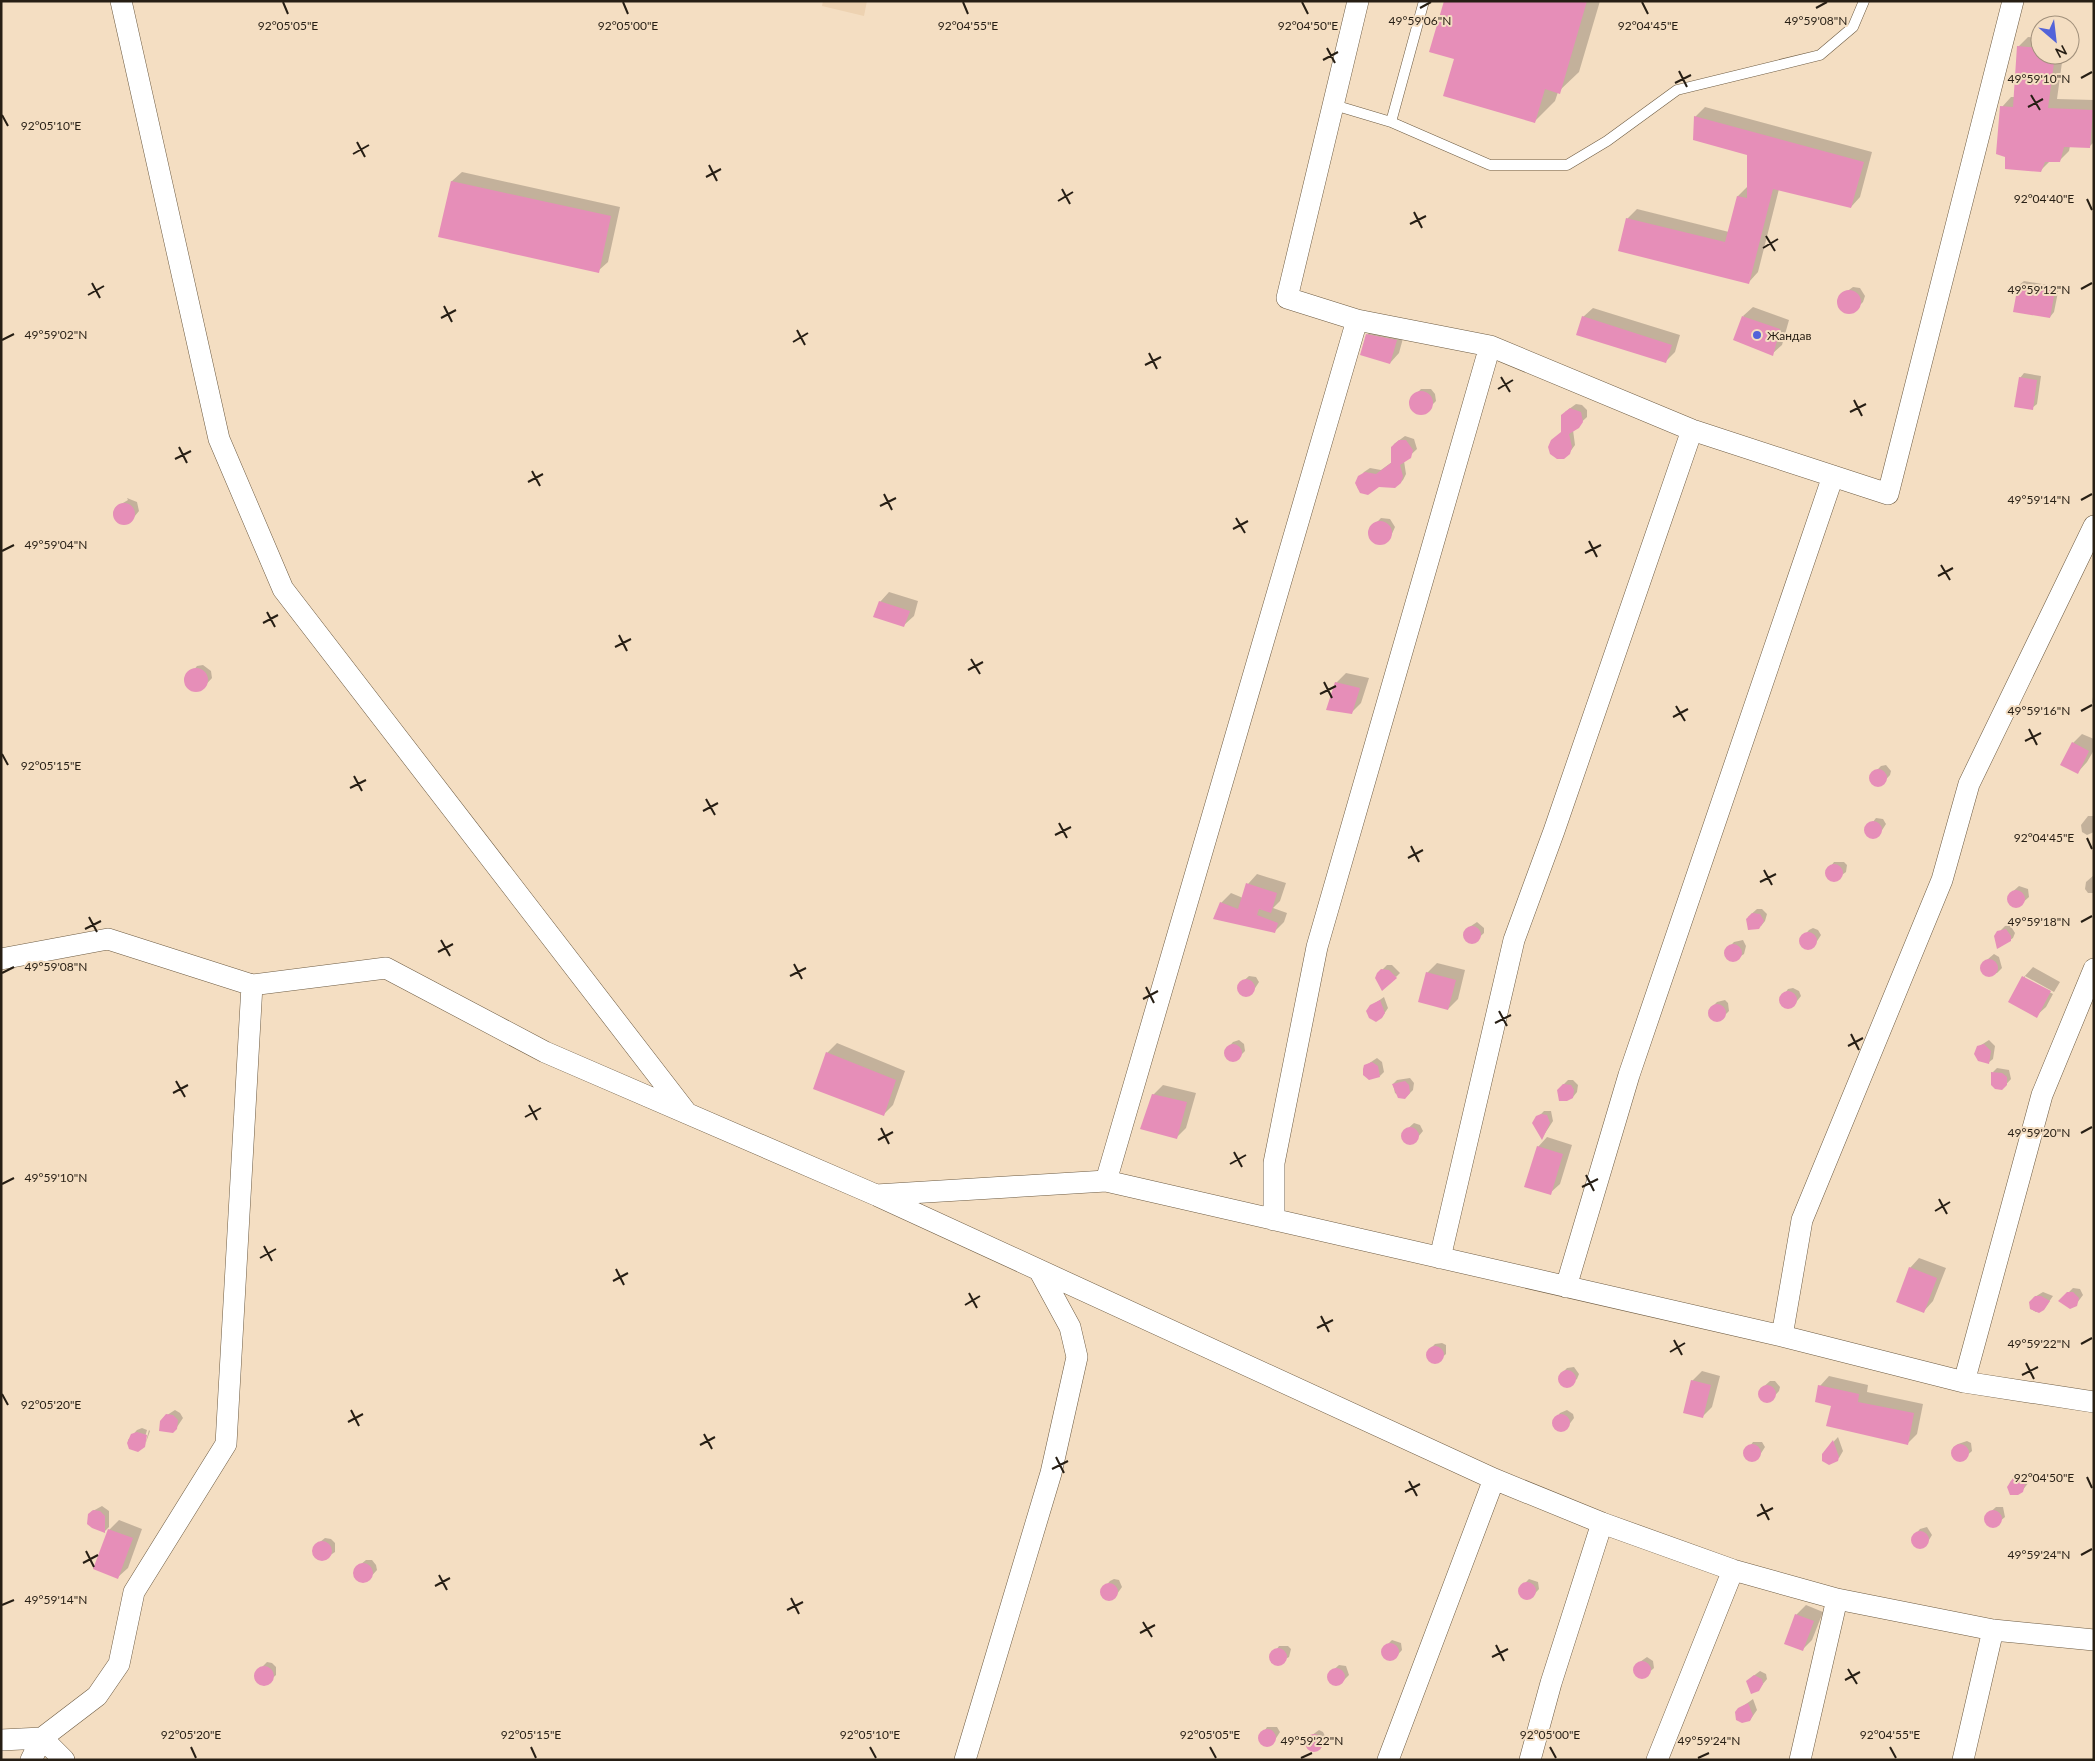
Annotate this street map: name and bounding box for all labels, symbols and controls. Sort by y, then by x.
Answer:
text: 49°59'06"N [1389,13,1451,28]
text: 49°59'08"N [1785,13,1847,28]
north arrow [2030,15,2080,65]
text: 92°05'05"E [258,18,318,33]
text: 92°05'00"E [598,18,658,33]
text: 92°04'55"E [938,18,998,33]
text: 92°04'50"E [1278,18,1338,33]
text: 92°04'45"E [1618,18,1678,33]
text: N [2053,42,2070,62]
text: 49°59'10"N [2008,71,2070,86]
text: 92°05'10"E [21,118,81,133]
text: 92°04'40"E [2014,191,2074,206]
text: 49°59'12"N [2008,282,2070,297]
text: 49°59'02"N [25,327,87,342]
place label: Жандав [1767,328,1811,343]
marker: Жандав [1751,329,1763,341]
text: 49°59'14"N [2008,492,2070,507]
text: 49°59'04"N [25,537,87,552]
text: 49°59'16"N [2008,703,2070,718]
text: 92°05'15"E [21,758,81,773]
text: 92°04'45"E [2014,830,2074,845]
text: 49°59'18"N [2008,914,2070,929]
text: 49°59'08"N [25,959,87,974]
text: 49°59'20"N [2008,1125,2070,1140]
text: 49°59'10"N [25,1170,87,1185]
text: 49°59'22"N [2008,1336,2070,1351]
text: 92°05'20"E [21,1397,81,1412]
text: 92°04'50"E [2014,1470,2074,1485]
text: 49°59'24"N [2008,1547,2070,1562]
text: 49°59'14"N [25,1592,87,1607]
text: 92°05'20"E [161,1727,221,1742]
text: 92°05'15"E [501,1727,561,1742]
text: 92°05'10"E [840,1727,900,1742]
text: 92°05'05"E [1180,1727,1240,1742]
text: 92°05'00"E [1520,1727,1580,1742]
text: 92°04'55"E [1860,1727,1920,1742]
text: 49°59'22"N [1281,1733,1343,1748]
text: 49°59'24"N [1678,1733,1740,1748]

